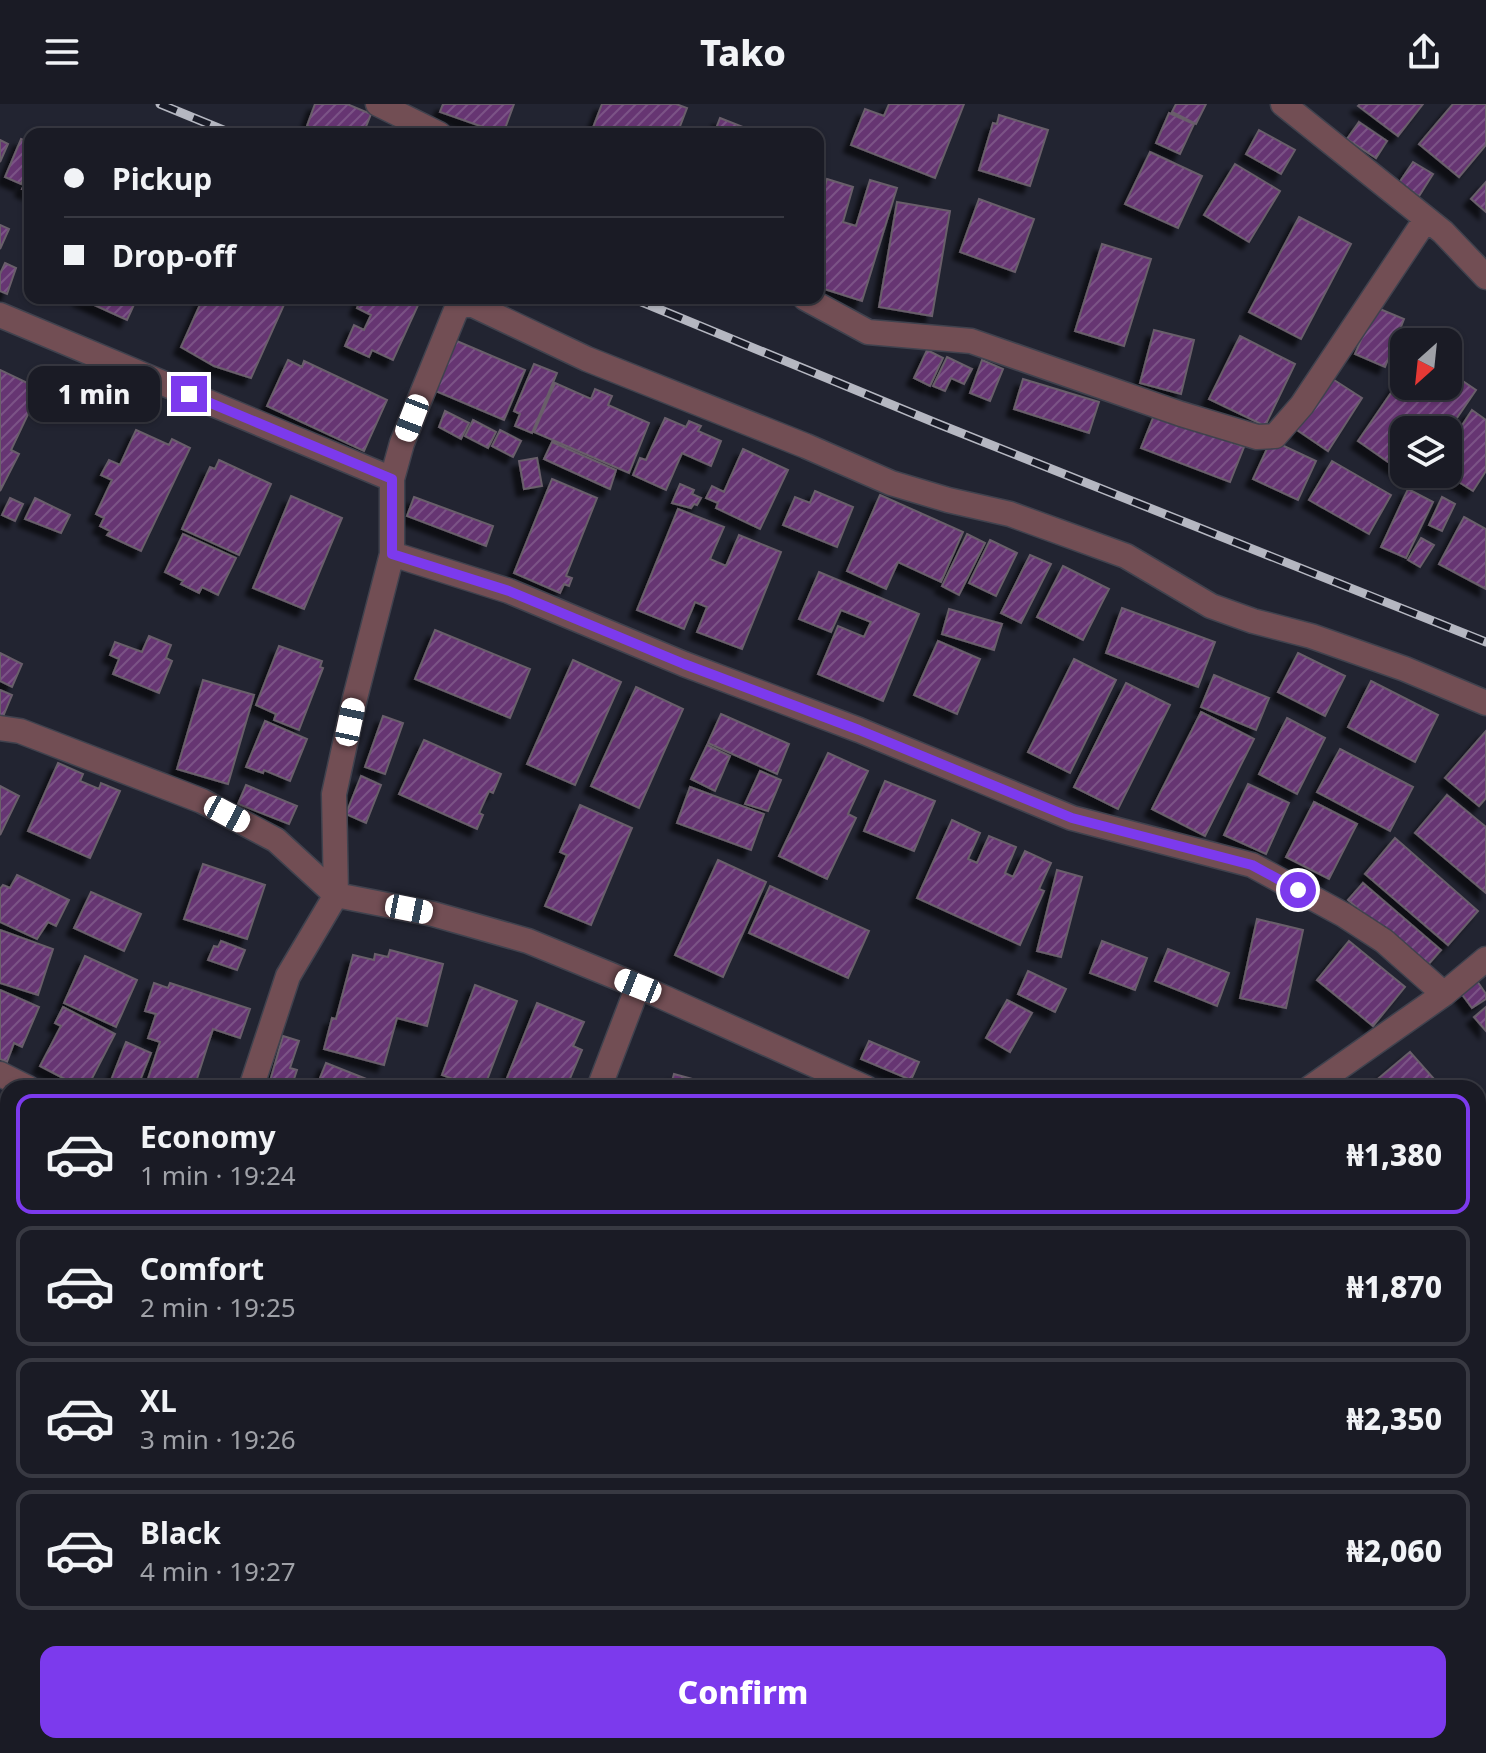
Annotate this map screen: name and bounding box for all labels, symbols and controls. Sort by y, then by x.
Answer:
text: Tako [700,28,786,77]
icon: menu [40,30,84,74]
icon: share [1402,30,1446,74]
text: Pickup [112,158,212,199]
text: Drop-off [112,235,236,276]
north arrow [1390,328,1462,400]
map controls [1390,328,1462,488]
callout: 1 min [29,366,161,422]
text: 1 min [58,376,130,412]
route end [171,376,207,412]
car [392,391,432,445]
button: layers [1390,416,1462,488]
car [333,696,367,748]
car [200,792,254,836]
route start [1280,872,1316,908]
car [383,893,435,925]
car [611,966,665,1006]
text: Economy [140,1116,276,1157]
icon: car [44,1118,116,1190]
text: ₦1,380 [1347,1134,1442,1175]
text: 1 min · 19:24 [140,1157,296,1193]
text: Comfort [140,1248,264,1289]
icon: car [44,1250,116,1322]
text: ₦1,870 [1347,1266,1442,1307]
text: 2 min · 19:25 [140,1289,296,1325]
text: XL [140,1380,177,1421]
icon: car [44,1382,116,1454]
text: ₦2,350 [1347,1398,1442,1439]
text: 3 min · 19:26 [140,1421,296,1457]
text: Black [140,1512,221,1553]
icon: car [44,1514,116,1586]
text: ₦2,060 [1347,1530,1442,1571]
text: 4 min · 19:27 [140,1553,296,1589]
button: Confirm [40,1646,1446,1738]

